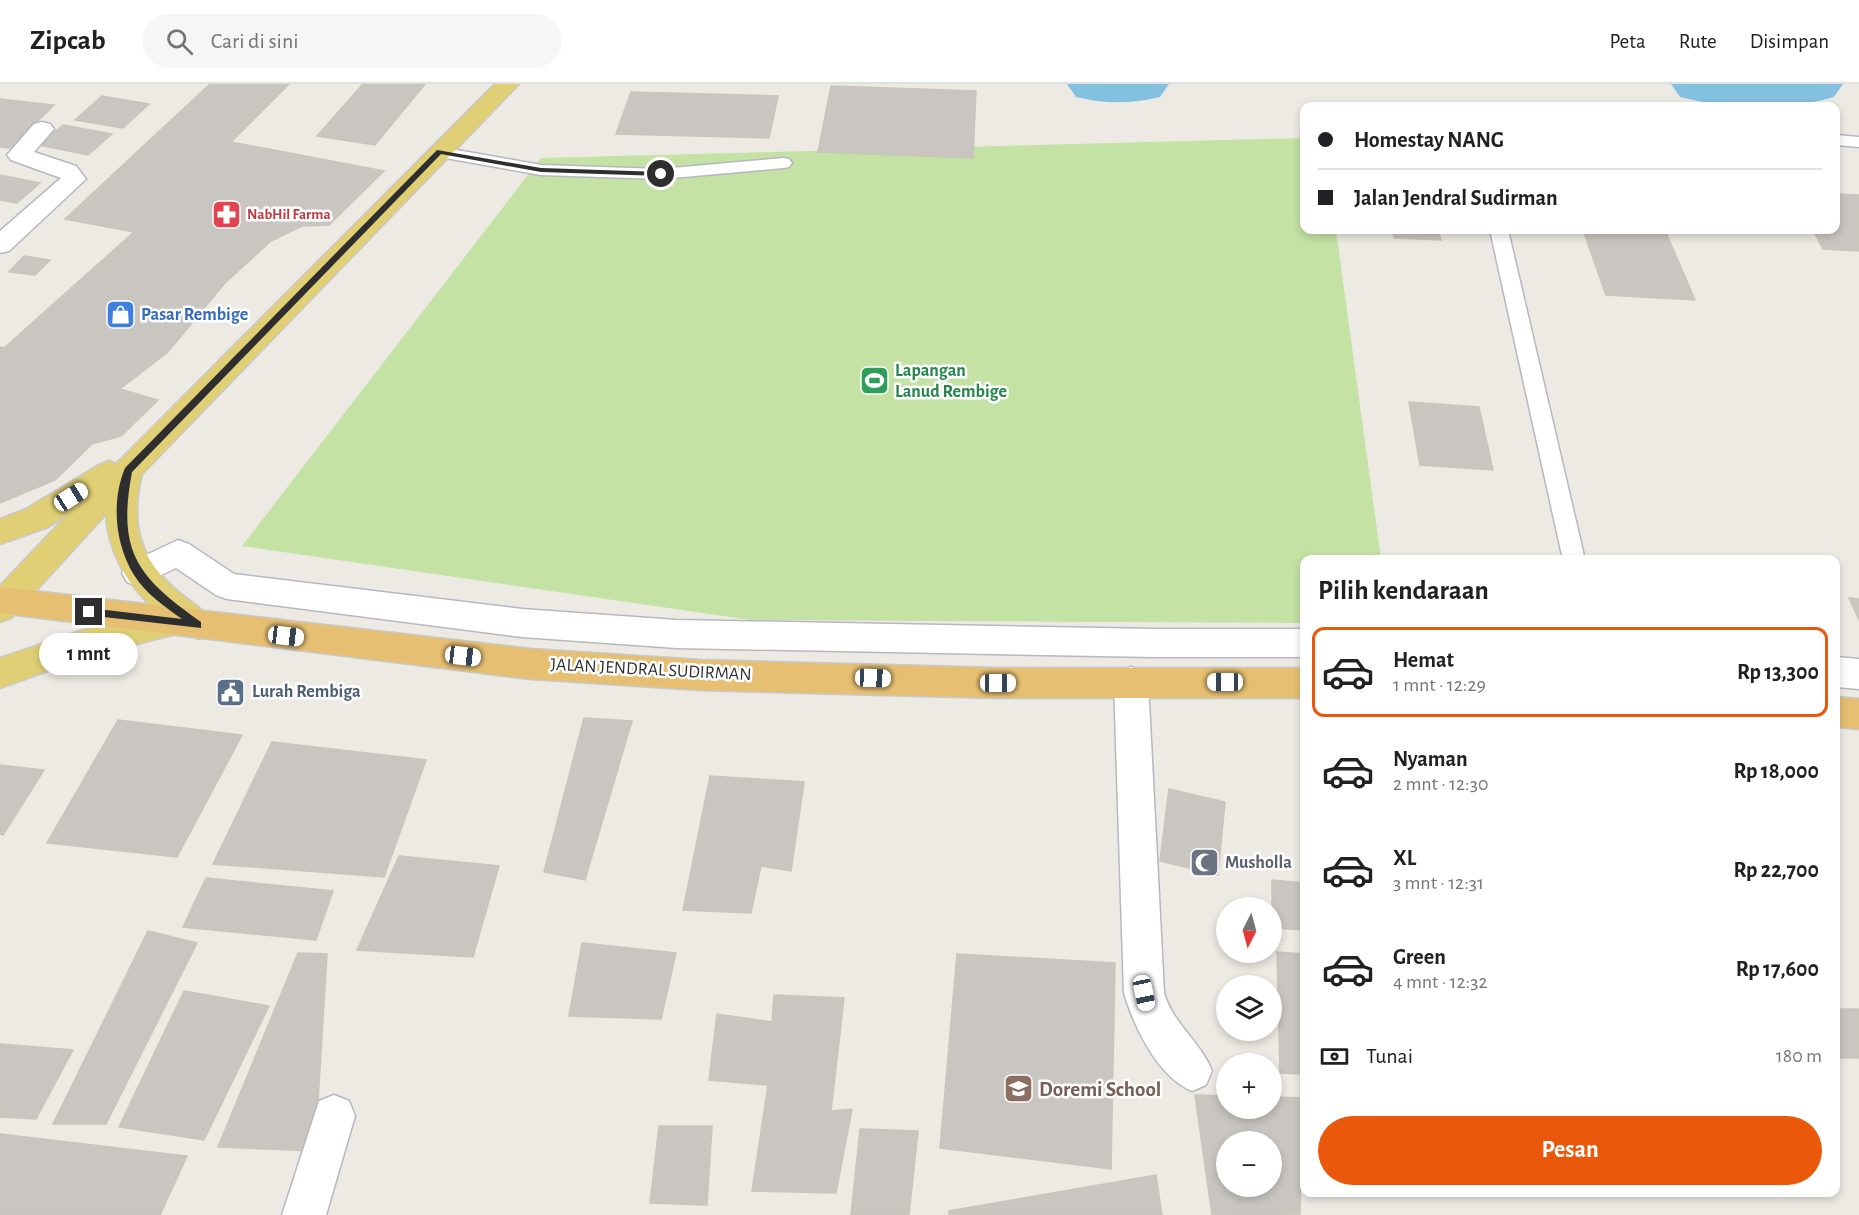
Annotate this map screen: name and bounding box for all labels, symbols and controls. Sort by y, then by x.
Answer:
search box [142,14,562,68]
icon: search [163,25,196,58]
text: Zipcab [30,27,106,55]
text: Cari di sini [211,30,299,52]
text: Peta [1610,31,1646,52]
text: Rute [1679,31,1717,52]
text: Disimpan [1750,31,1829,52]
text: Homestay NANG [1354,129,1504,151]
route start [647,160,674,187]
text: Jalan Jendral Sudirman [1354,187,1558,209]
pharmacy icon: NabHil Farma [210,198,242,230]
place label: NabHil Farma [247,207,331,222]
shop icon: Pasar Rembige [104,299,136,331]
place label: Pasar Rembige [141,306,248,324]
place label: Lapangan Lanud Rembige [895,362,1007,401]
sports icon: Lapangan Lanud Rembige [858,365,890,397]
car [51,480,91,514]
text: Pilih kendaraan [1318,577,1489,604]
route end [75,598,102,625]
car [267,625,305,647]
callout: 1 mnt [40,633,138,675]
text: 1 mnt [67,644,110,664]
car [444,645,482,667]
icon: car [1321,645,1375,699]
text: Hemat [1393,649,1454,671]
street label: JALAN JENDRAL SUDIRMAN [550,656,752,684]
text: Rp 13,300 [1737,661,1819,683]
car [855,668,891,688]
car [1207,673,1243,691]
car [980,674,1016,692]
text: 1 mnt · 12:29 [1393,675,1486,695]
public building icon: Lurah Rembiga [215,676,247,708]
place label: Lurah Rembiga [252,683,361,701]
icon: car [1321,744,1375,798]
text: Nyaman [1393,748,1468,770]
text: Rp 18,000 [1734,760,1819,782]
text: 2 mnt · 12:30 [1393,774,1488,794]
icon: car [1321,843,1375,897]
mosque icon: Musholla [1188,847,1220,879]
text: XL [1393,847,1416,869]
place label: Musholla [1225,854,1292,872]
text: Rp 22,700 [1734,859,1819,881]
text: 3 mnt · 12:31 [1393,873,1484,893]
north arrow [1216,897,1282,963]
map controls [1216,897,1282,1197]
icon: car [1321,942,1375,996]
text: Green [1393,946,1446,968]
text: Rp 17,600 [1736,958,1819,980]
text: 4 mnt · 12:32 [1393,972,1488,992]
car [1131,974,1157,1012]
button: layers [1216,975,1282,1041]
icon: cash [1318,1040,1351,1073]
text: Tunai [1366,1045,1413,1067]
text: 180 m [1776,1046,1822,1066]
button: + [1216,1053,1282,1119]
school or university icon: Doremi School [1002,1073,1034,1105]
place label: Doremi School [1039,1079,1161,1100]
button: Pesan [1318,1116,1822,1185]
button: − [1216,1131,1282,1197]

